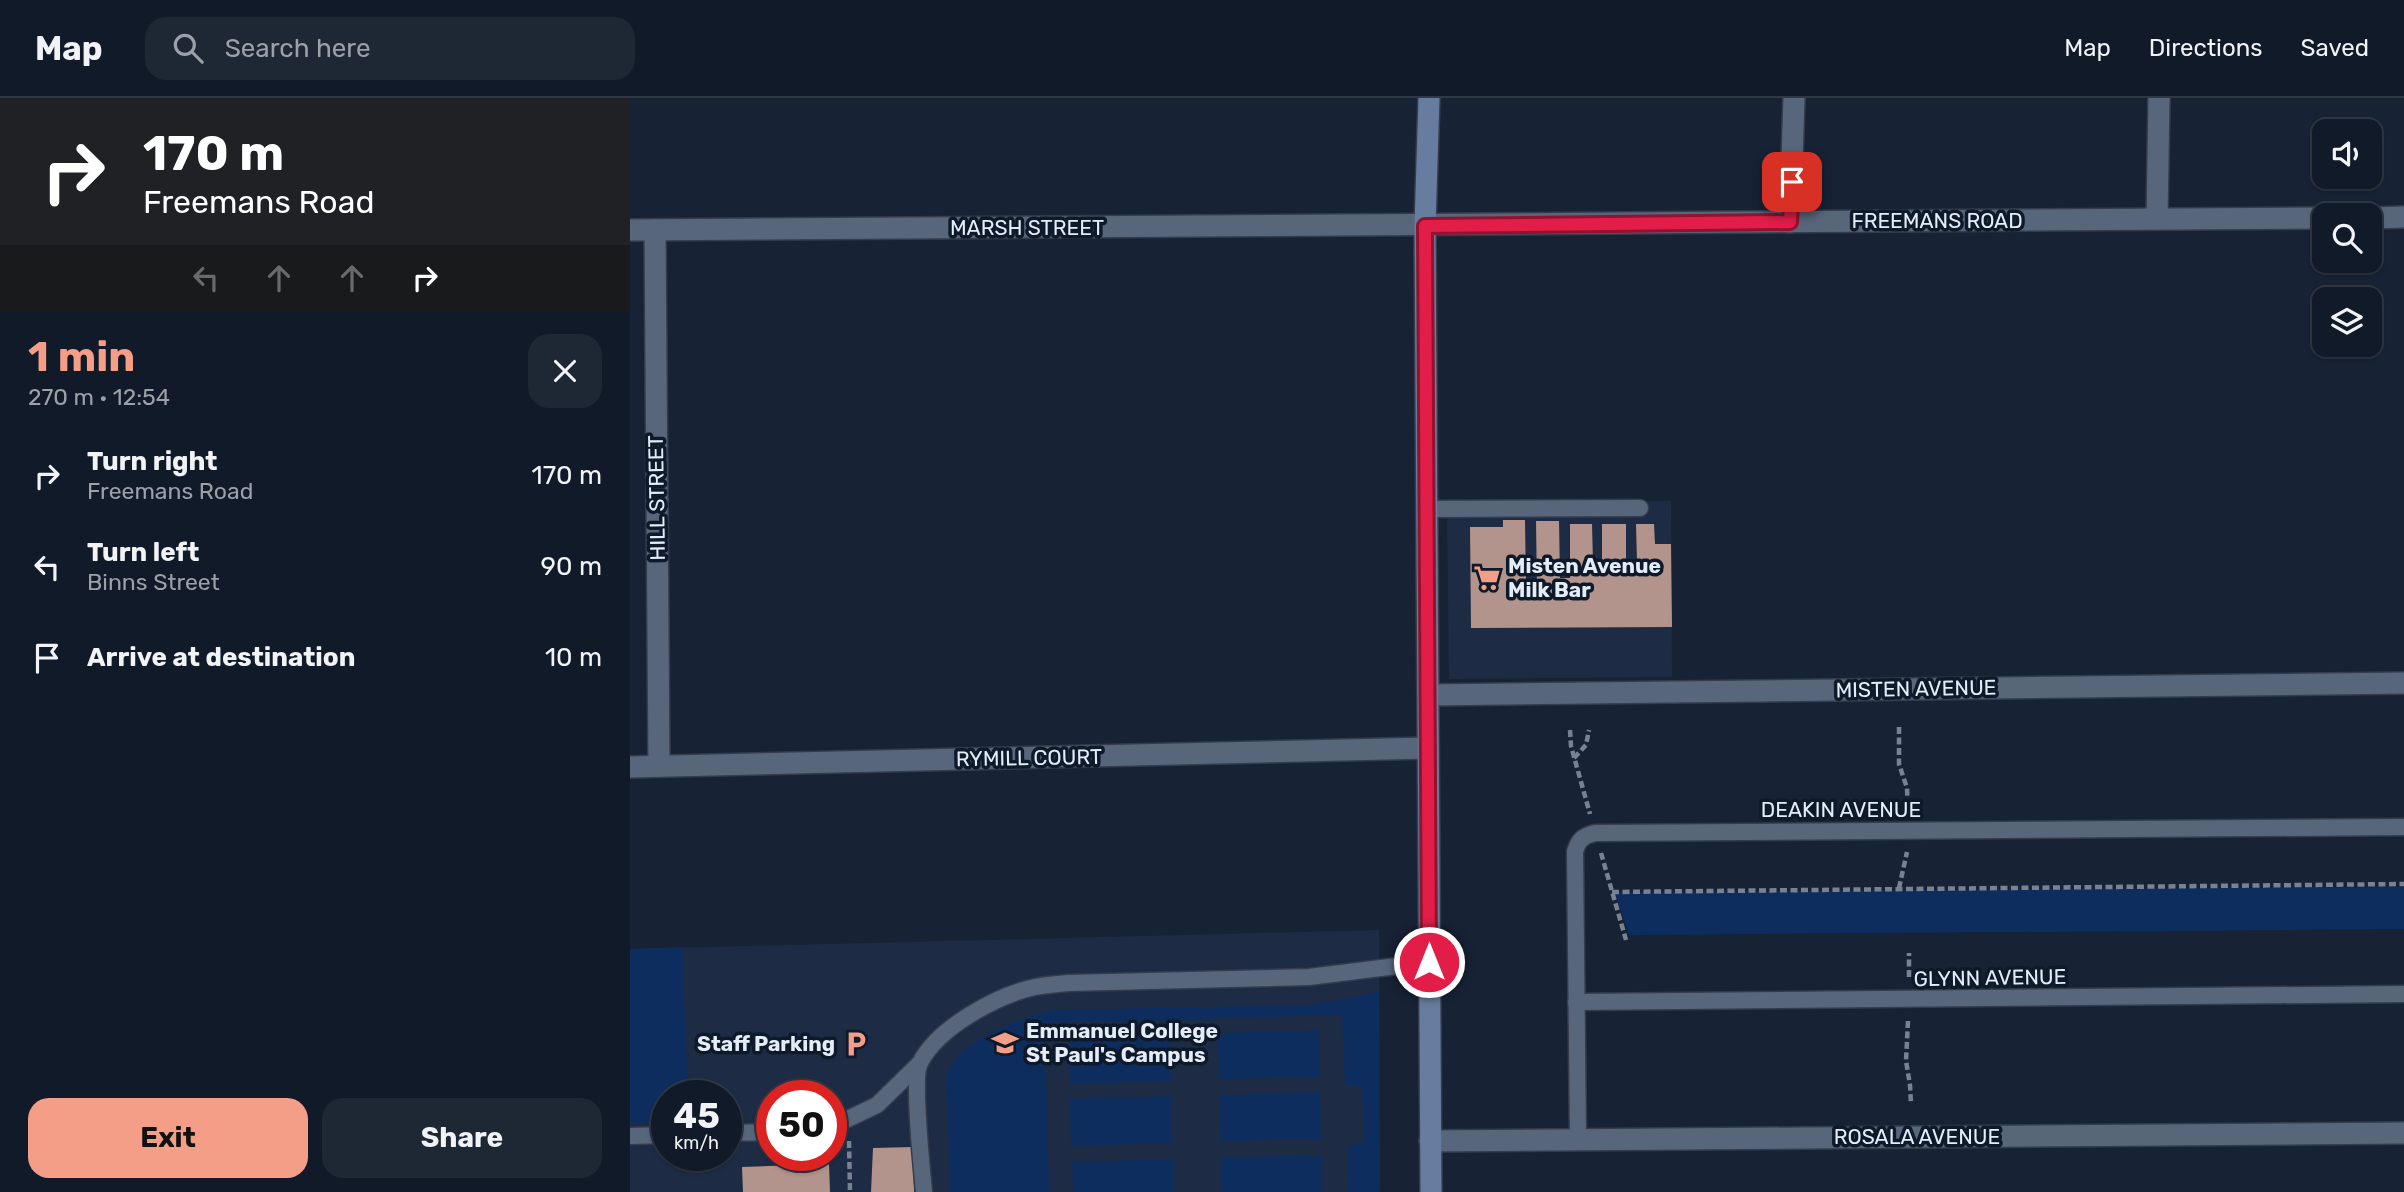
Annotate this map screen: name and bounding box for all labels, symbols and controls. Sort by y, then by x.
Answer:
search box [145,17,635,80]
text: Map [35,29,103,68]
icon: search [169,29,207,67]
text: Search here [225,33,370,64]
text: Map [2064,34,2111,62]
text: Directions [2149,34,2262,62]
text: Saved [2300,34,2369,62]
map controls [2312,119,2382,357]
button: sound [2312,119,2382,189]
text: 170 m [143,124,284,182]
icon: right [28,126,119,217]
pin [1762,152,1822,212]
icon: arrive [1773,163,1811,201]
text: Freemans Road [143,183,374,221]
button: search [2312,203,2382,273]
street label: FREEMANS ROAD [1851,208,2023,233]
street label: MARSH STREET [950,215,1104,240]
icon: left [187,259,225,297]
icon: ahead [260,259,298,297]
icon: ahead [333,259,371,297]
icon: right [406,259,444,297]
button: layers [2312,287,2382,357]
text: 1 min [28,332,135,382]
button: close [528,334,602,408]
text: 270 m · 12:54 [28,383,170,411]
street label: HILL STREET [643,435,670,561]
text: Turn right [87,446,217,477]
icon: right [28,457,66,495]
text: 170 m [532,460,602,491]
text: Freemans Road [87,477,253,505]
text: Turn left [87,537,199,568]
icon: left [28,548,66,586]
text: 90 m [541,551,602,582]
place label: Misten Avenue Milk Bar [1508,553,1661,602]
supermarket icon: Misten Avenue Milk Bar [1472,563,1502,593]
text: Binns Street [87,568,220,596]
icon: arrive [28,639,66,677]
text: Arrive at destination [87,642,355,673]
text: 10 m [545,642,602,673]
street label: MISTEN AVENUE [1835,675,1997,702]
street label: RYMILL COURT [956,744,1102,771]
street label: DEAKIN AVENUE [1761,797,1921,822]
position arrow [1392,925,1466,999]
street label: GLYNN AVENUE [1913,964,2067,991]
place label: Emmanuel College St Paul's Campus [1026,1018,1218,1067]
school or university icon: Emmanuel College St Paul's Campus [990,1028,1020,1058]
parking icon: Staff Parking [841,1029,871,1059]
place label: Staff Parking [697,1031,835,1056]
speed limit sign: 50 [756,1080,847,1171]
text: 45 [673,1095,720,1137]
button: Exit [28,1098,308,1178]
button: Share [322,1098,602,1178]
street label: ROSALA AVENUE [1834,1124,2000,1149]
text: km/h [674,1132,719,1154]

